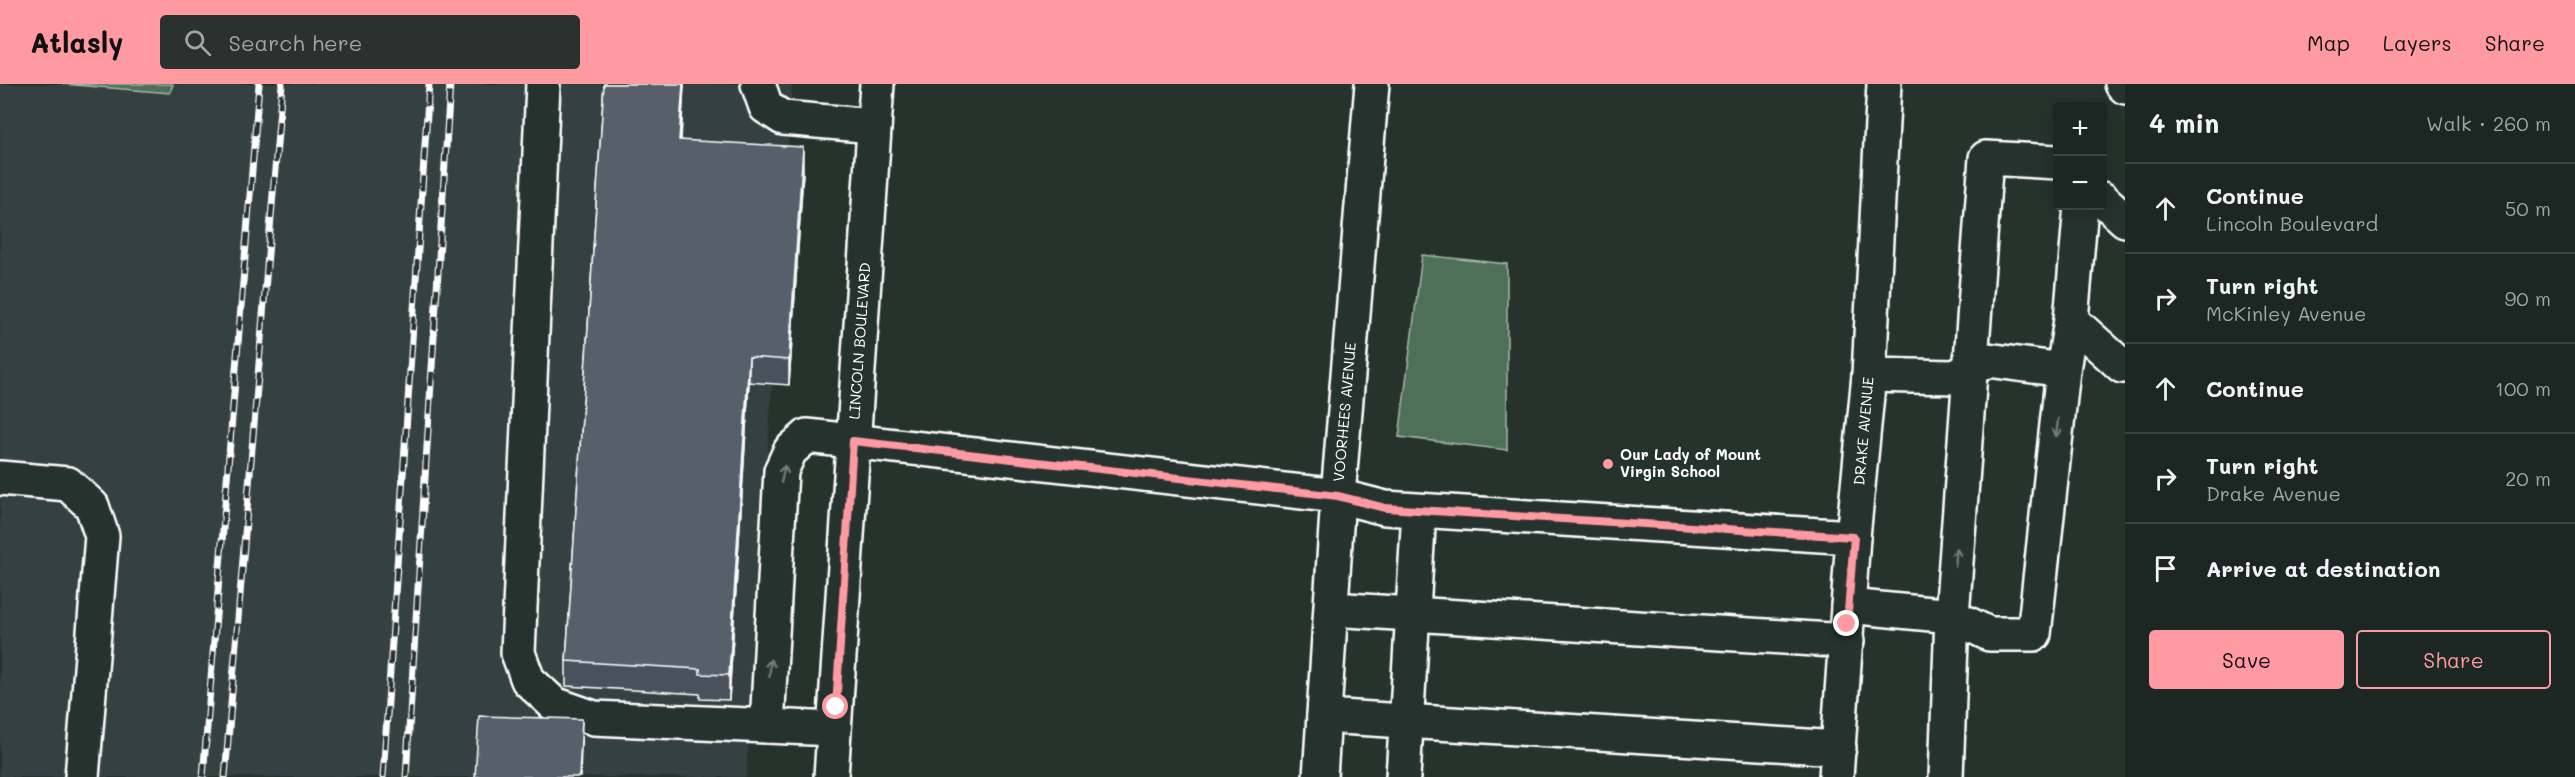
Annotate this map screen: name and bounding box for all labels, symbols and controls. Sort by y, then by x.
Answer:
search box [160,15,580,69]
text: Atlasly [30,24,124,60]
icon: search [181,26,214,59]
text: Search here [229,28,362,57]
text: Map [2307,29,2350,56]
text: Layers [2383,29,2452,56]
text: Share [2485,29,2545,56]
map controls [2053,102,2107,210]
button: + [2053,102,2107,156]
text: 4 min [2149,106,2219,140]
text: Walk · 260 m [2426,110,2551,136]
button: − [2053,156,2107,210]
text: Continue [2206,181,2304,210]
icon: ahead [2149,192,2182,225]
text: 50 m [2505,195,2551,221]
text: Lincoln Boulevard [2206,210,2378,236]
street label: LINCOLN BOULEVARD [844,262,874,420]
text: Turn right [2206,271,2318,300]
icon: right [2149,282,2182,315]
text: 90 m [2505,285,2551,311]
text: McKinley Avenue [2206,300,2366,326]
street label: VOORHEES AVENUE [1328,341,1360,483]
icon: ahead [2149,372,2182,405]
text: Continue [2206,374,2304,403]
street label: DRAKE AVENUE [1848,375,1878,486]
text: 100 m [2495,375,2551,401]
one-way arrow [2051,418,2062,438]
place label: Our Lady of Mount Virgin School [1620,444,1761,481]
text: Turn right [2206,451,2318,480]
marker: Our Lady of Mount Virgin School [1601,457,1615,471]
icon: right [2149,462,2182,495]
one-way arrow [777,464,789,483]
text: 20 m [2505,465,2551,491]
text: Drake Avenue [2206,480,2341,506]
one-way arrow [1951,548,1962,568]
icon: arrive [2149,552,2182,585]
text: Arrive at destination [2206,554,2441,583]
route end [1833,610,1859,636]
button: Save [2149,630,2344,689]
button: Share [2356,630,2551,689]
one-way arrow [765,658,776,678]
route start [822,693,848,719]

